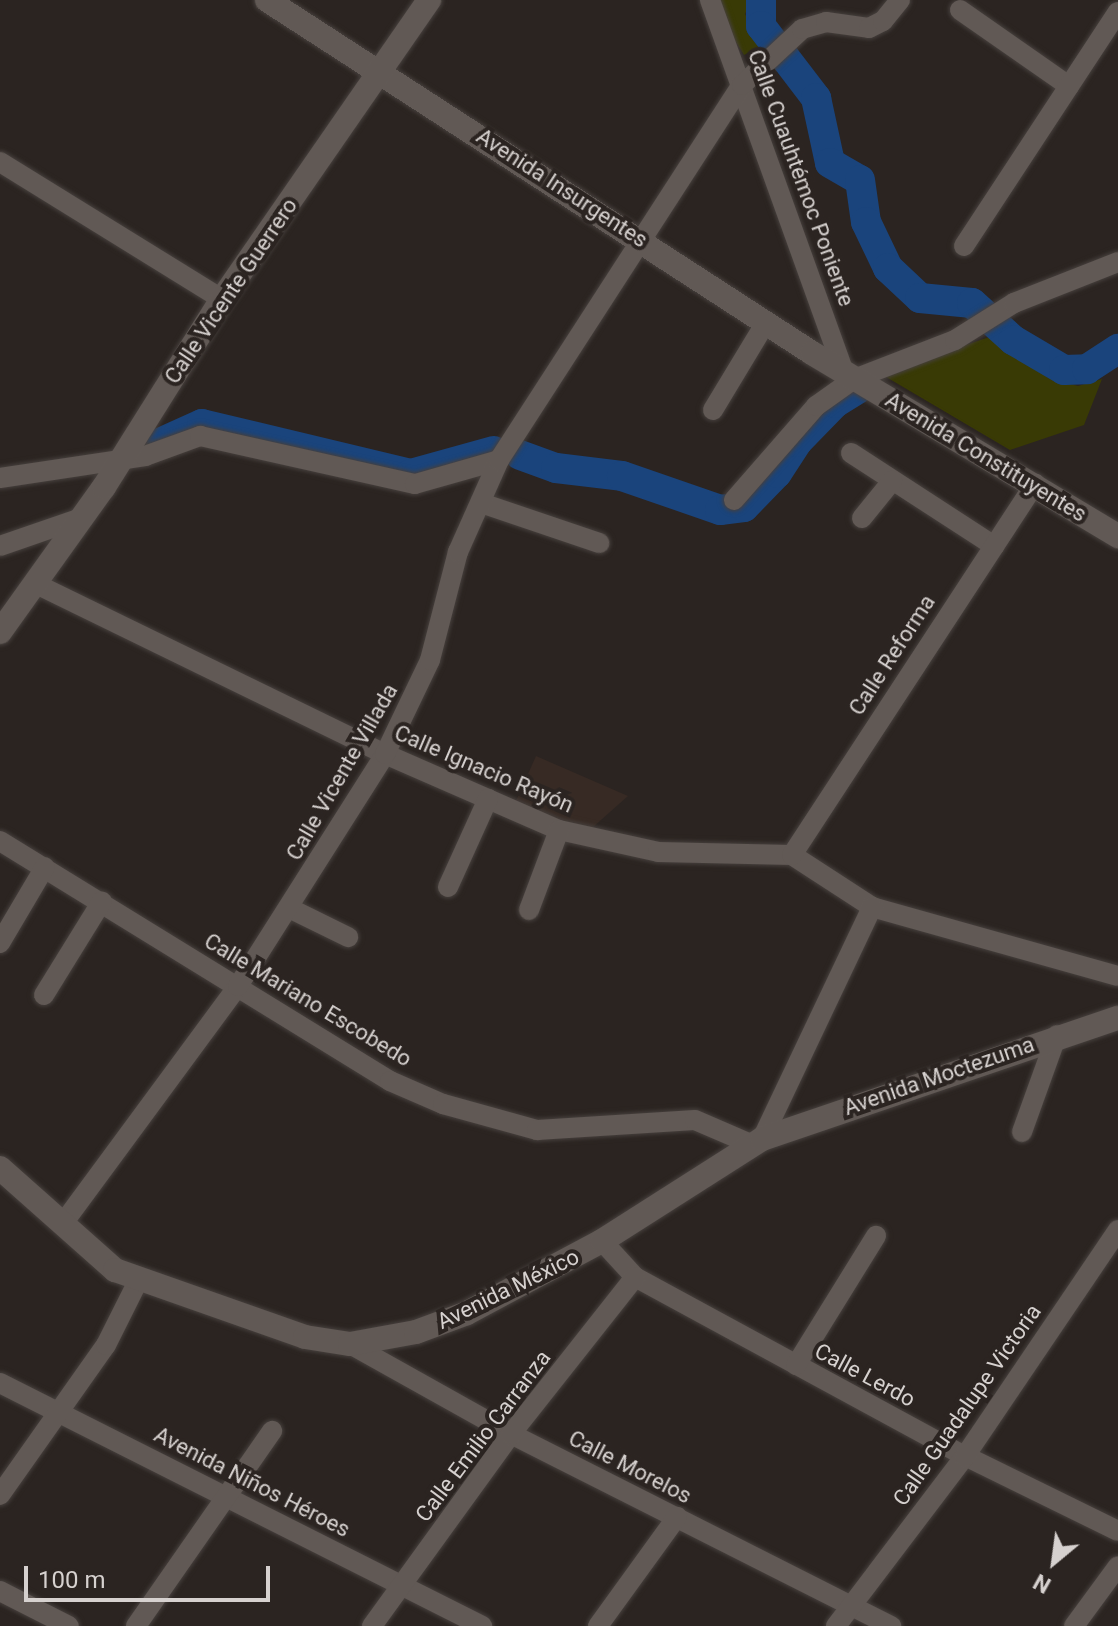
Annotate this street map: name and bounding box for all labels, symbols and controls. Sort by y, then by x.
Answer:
street label: Calle Cuauhtémoc Poniente [742,46,860,310]
street label: Avenida Insurgentes [472,123,652,253]
street label: Calle Vicente Guerrero [159,193,303,389]
street label: Avenida Constituyentes [881,386,1091,528]
street label: Calle Reforma [843,590,941,720]
street label: Calle Vicente Villada [281,679,403,865]
street label: Calle Ignacio Rayón [391,719,577,819]
street label: Calle Mariano Escobedo [200,928,416,1072]
street label: Avenida Moctezuma [840,1031,1038,1121]
street label: Avenida México [433,1243,583,1335]
street label: Calle Guadalupe Victoria [887,1299,1047,1511]
street label: Calle Lerdo [810,1338,920,1412]
street label: Calle Emilio Carranza [410,1345,556,1527]
street label: Avenida Niños Héroes [150,1421,354,1543]
street label: Calle Morelos [564,1425,696,1509]
north arrow [1014,1522,1094,1602]
scale bar [28,1550,274,1600]
text: 100 m [38,1566,105,1594]
text: N [1029,1569,1055,1598]

